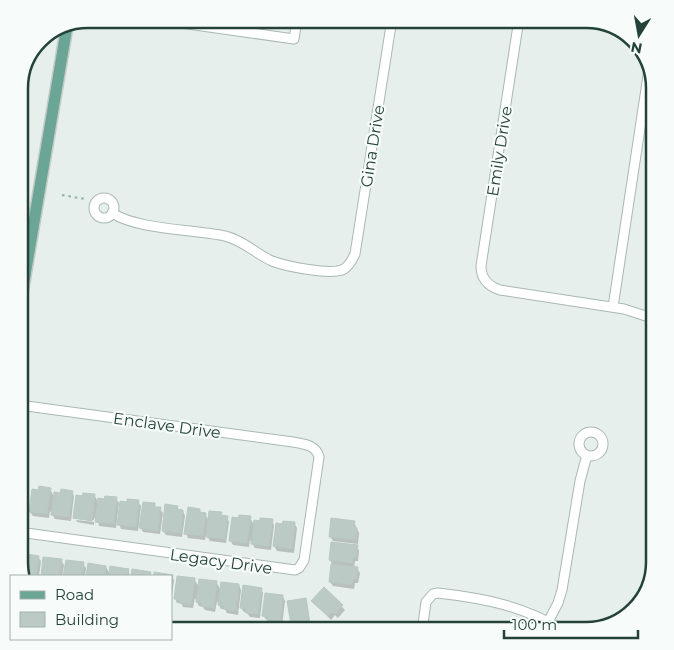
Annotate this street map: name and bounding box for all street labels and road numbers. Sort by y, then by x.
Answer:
street label: Gina Drive [357,104,388,189]
street label: Emily Drive [483,105,516,198]
street label: Enclave Drive [112,409,222,442]
street label: Legacy Drive [169,545,273,578]

